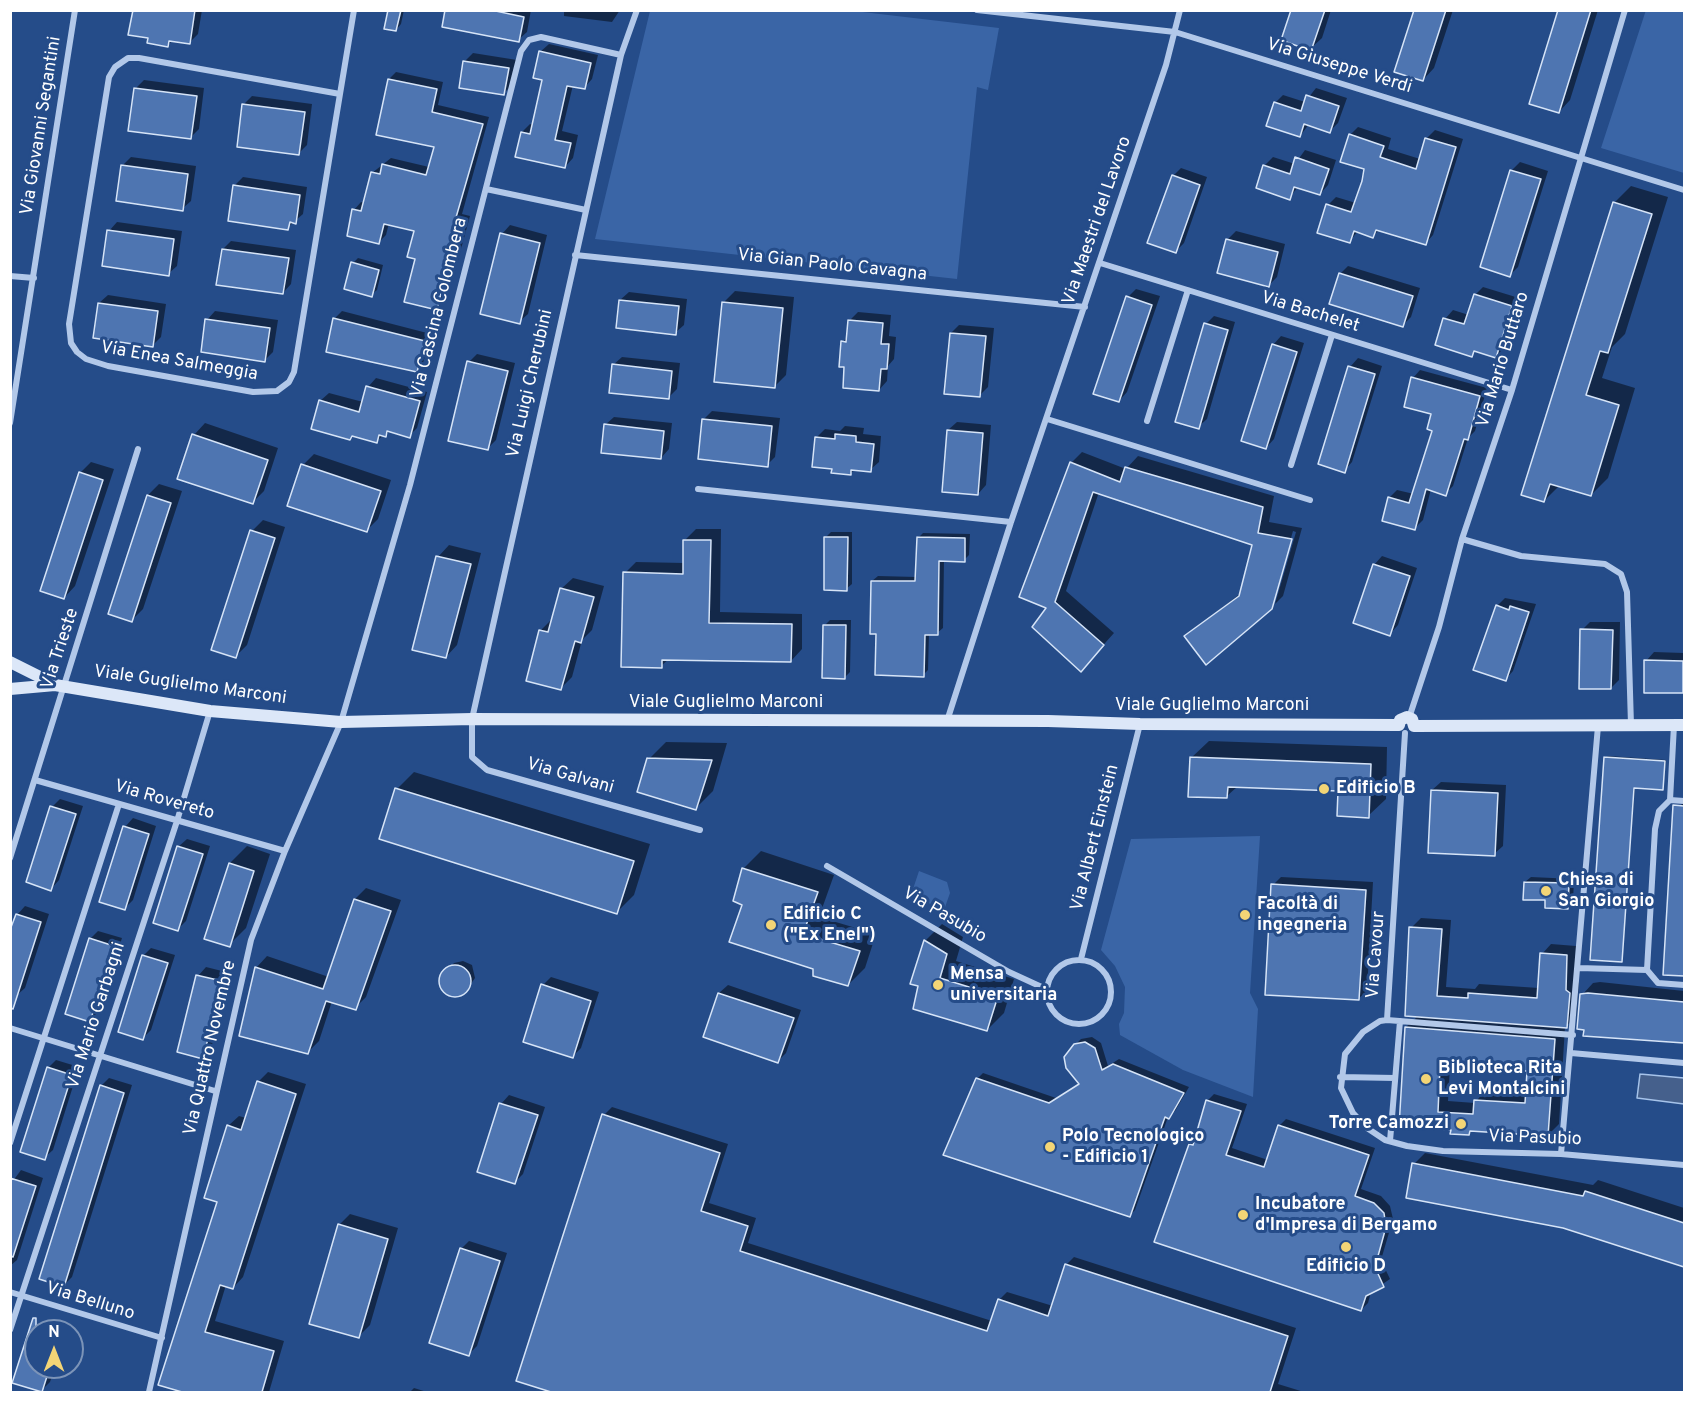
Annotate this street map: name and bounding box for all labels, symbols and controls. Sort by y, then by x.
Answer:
street label: Via Giovanni Segantini [17,35,67,217]
street label: Via Giuseppe Verdi [1264,35,1414,99]
street label: Via Maestri del Lavoro [1059,134,1137,308]
street label: Via Cascina Colombera [407,216,473,400]
street label: Via Gian Paolo Cavagna [736,245,928,287]
street label: Via Bachelet [1258,288,1362,338]
street label: Via Mario Buttaro [1473,290,1535,430]
street label: Via Luigi Cherubini [503,308,559,460]
street label: Via Enea Salmeggia [99,338,259,386]
street label: Via Trieste [38,605,84,693]
street label: Viale Guglielmo Marconi [92,662,288,710]
street label: Viale Guglielmo Marconi [629,692,823,714]
street label: Viale Guglielmo Marconi [1115,695,1309,717]
street label: Via Galvani [524,754,616,800]
street label: Via Albert Einstein [1067,762,1125,914]
street label: Via Rovereto [111,776,217,826]
place label: Edificio B [1336,778,1416,800]
marker: Edificio B [1317,782,1331,796]
place label: Chiesa di San Giorgio [1558,870,1654,912]
street label: Via Pasubio [898,883,990,949]
marker: Chiesa di San Giorgio [1539,884,1553,898]
place label: Facoltà di ingegneria [1257,894,1347,936]
place label: Edificio C ("Ex Enel") [783,904,876,946]
marker: Facoltà di ingegneria [1238,908,1252,922]
street label: Via Cavour [1363,911,1391,999]
marker: Edificio C ("Ex Enel") [764,918,778,932]
street label: Via Mario Garbagni [63,940,131,1092]
street label: Via Quattro Novembre [180,958,242,1138]
place label: Mensa universitaria [950,964,1057,1006]
marker: Mensa universitaria [931,978,945,992]
place label: Biblioteca Rita Levi Montalcini [1438,1058,1565,1100]
marker: Biblioteca Rita Levi Montalcini [1419,1072,1433,1086]
place label: Torre Camozzi [1329,1113,1449,1135]
marker: Torre Camozzi [1454,1117,1468,1131]
place label: Polo Tecnologico - Edificio 1 [1062,1126,1205,1168]
street label: Via Pasubio [1488,1127,1582,1151]
marker: Polo Tecnologico - Edificio 1 [1043,1140,1057,1154]
place label: Incubatore d'Impresa di Bergamo [1255,1194,1438,1236]
marker: Incubatore d'Impresa di Bergamo [1236,1208,1250,1222]
marker: Edificio D [1339,1240,1353,1254]
place label: Edificio D [1306,1256,1386,1278]
street label: Via Belluno [43,1278,137,1326]
north arrow [24,1319,84,1379]
text: N [48,1323,60,1343]

